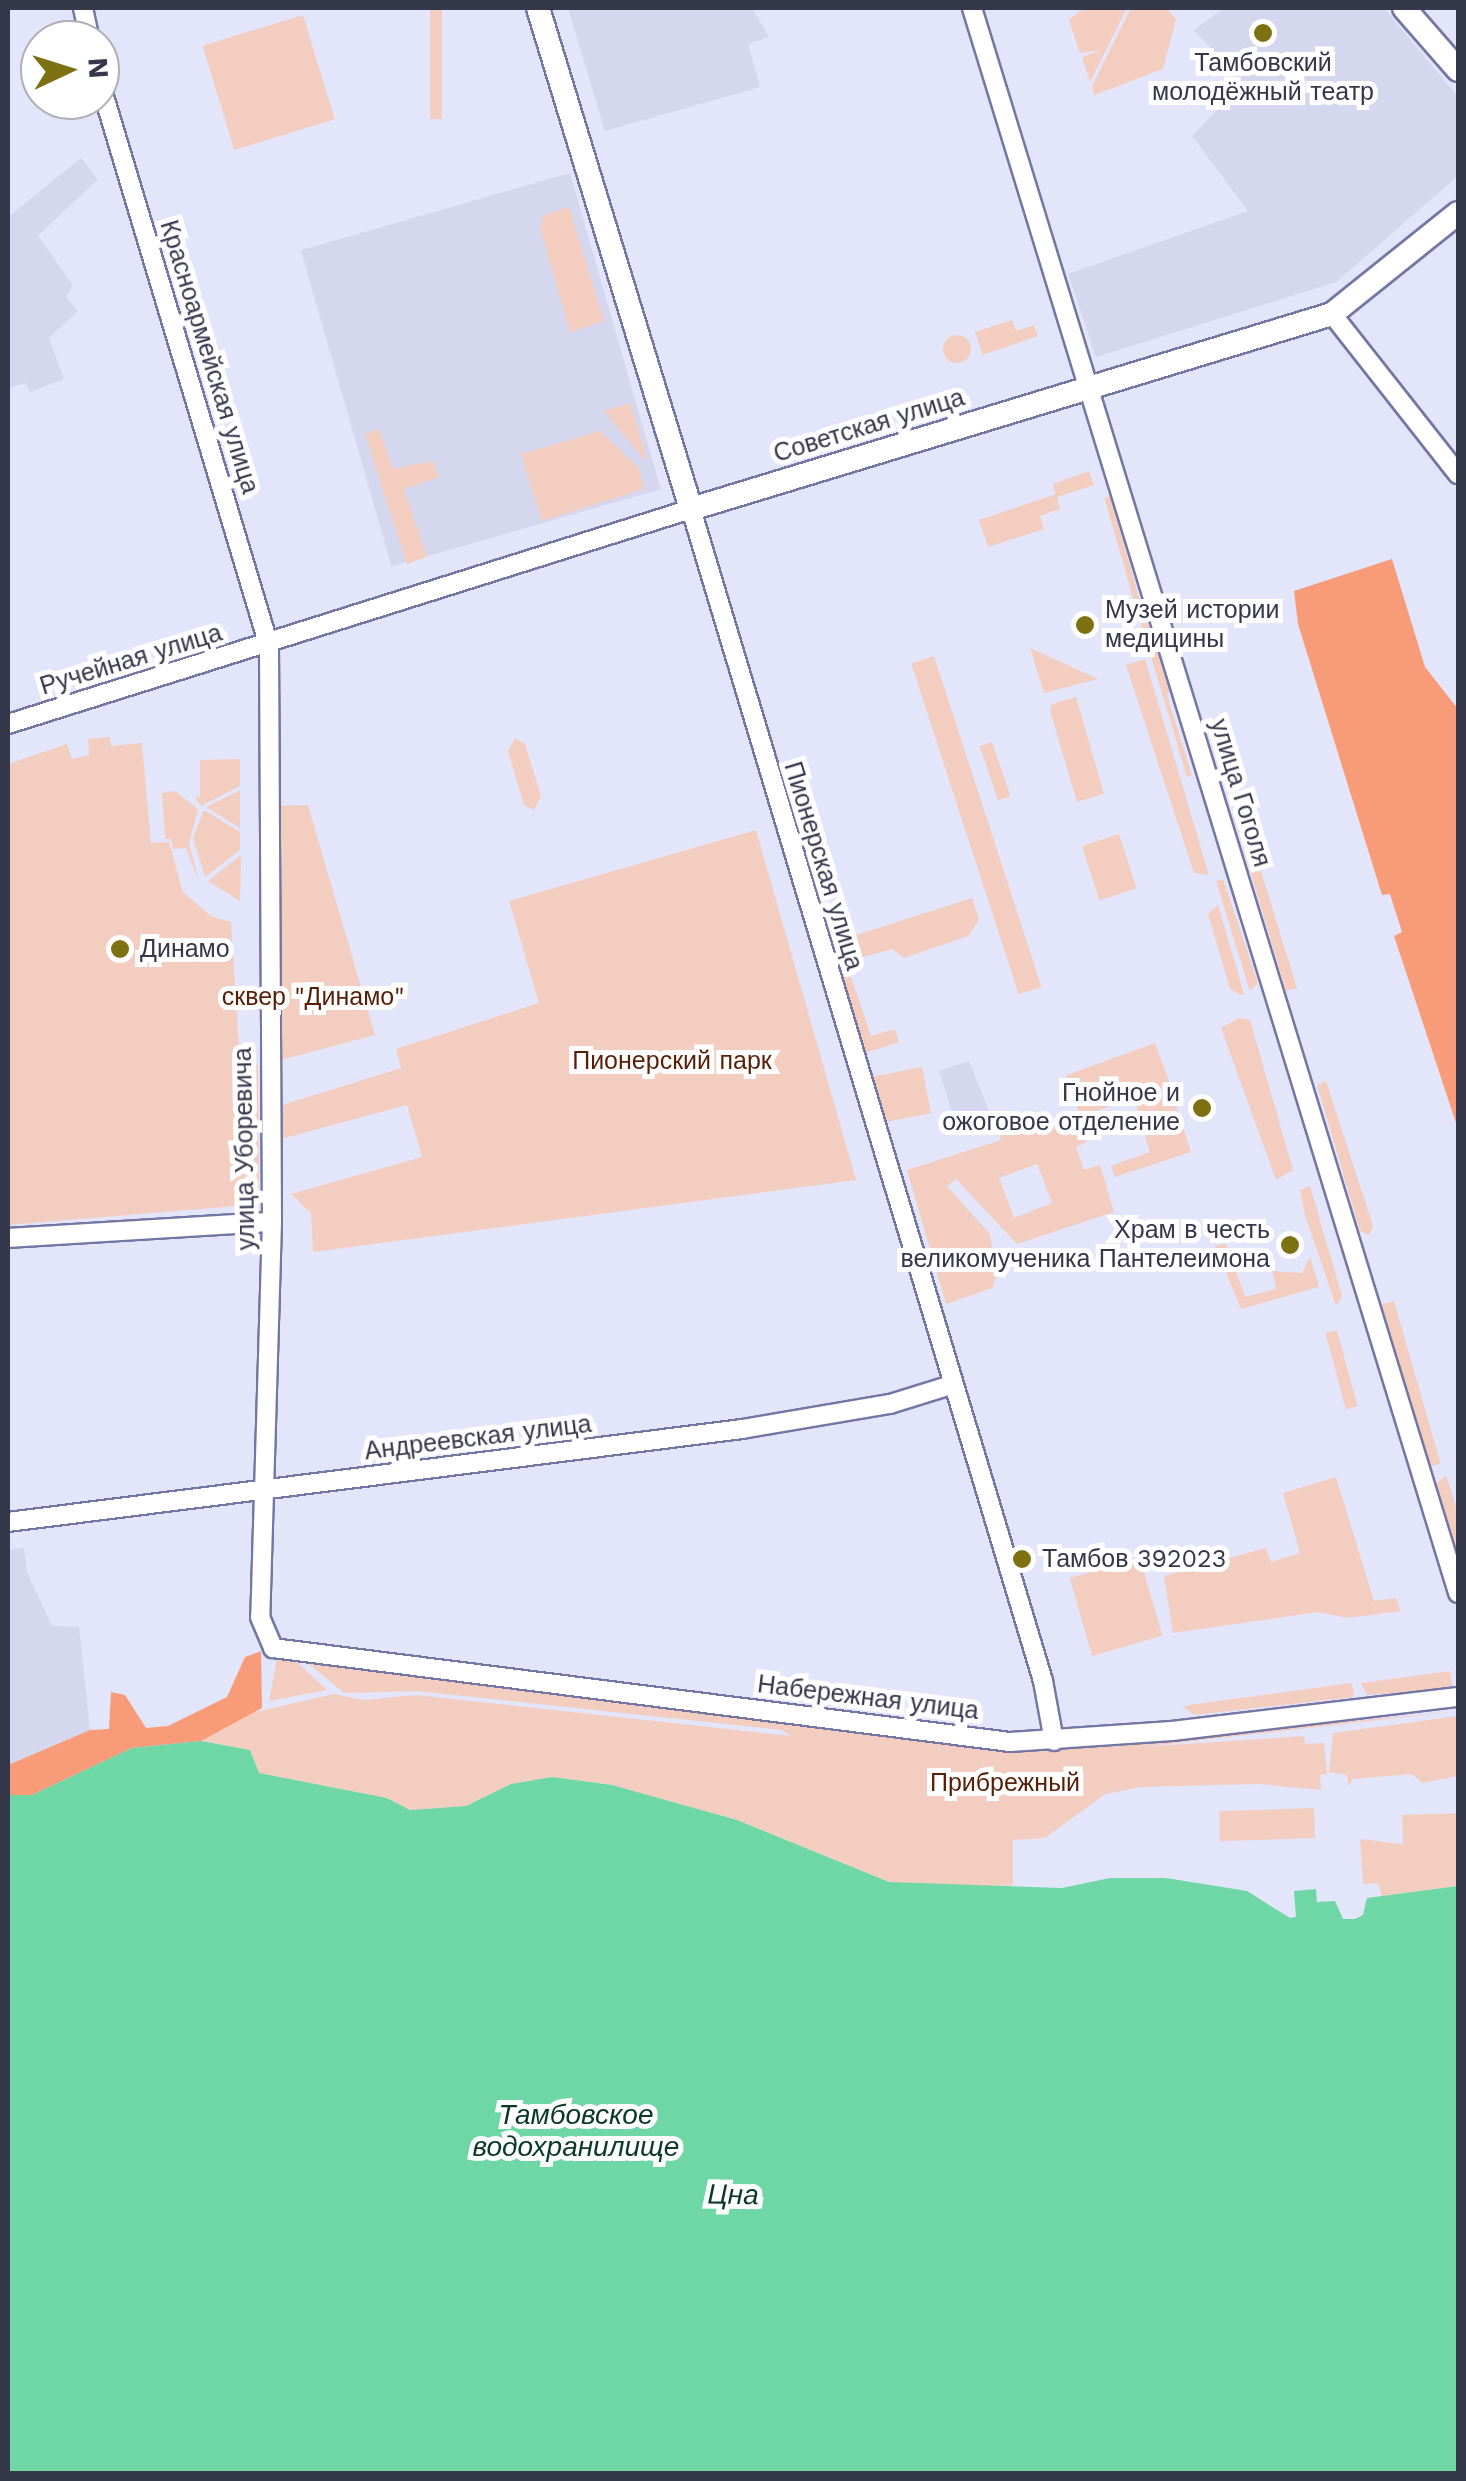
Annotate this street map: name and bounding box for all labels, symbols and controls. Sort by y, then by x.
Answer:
north arrow [20,20,120,120]
marker: Тамбовский молодёжный театр [1252,22,1274,44]
place label: Тамбовский молодёжный театр [1152,49,1374,108]
text: N [81,57,116,80]
street label: Красноармейская улица [153,217,265,497]
street label: Советская улица [770,383,968,469]
place label: Музей истории медицины [1105,596,1280,655]
marker: Музей истории медицины [1074,614,1096,636]
street label: Ручейная улица [36,618,226,702]
street label: улица Гоголя [1203,715,1277,871]
street label: Пионерская улица [777,758,869,974]
place label: Динамо [140,934,230,964]
marker: Динамо [109,938,131,960]
park label: сквер "Динамо" [222,982,404,1012]
park label: Пионерский парк [572,1046,772,1076]
street label: улица Уборевича [228,1047,262,1251]
place label: Гнойное и ожоговое отделение [942,1079,1180,1138]
marker: Гнойное и ожоговое отделение [1189,1095,1215,1121]
place label: Храм в честь великомученика Пантелеимона [900,1216,1270,1275]
marker: Храм в честь великомученика Пантелеимона [1279,1234,1301,1256]
street label: Андреевская улица [363,1409,593,1467]
place label: Тамбов 392023 [1042,1544,1226,1574]
marker: Тамбов 392023 [1011,1548,1033,1570]
street label: Набережная улица [756,1670,980,1726]
park label: Прибрежный [930,1768,1080,1798]
water label: Тамбовское водохранилище [473,2098,679,2164]
water label: Цна [707,2178,759,2212]

